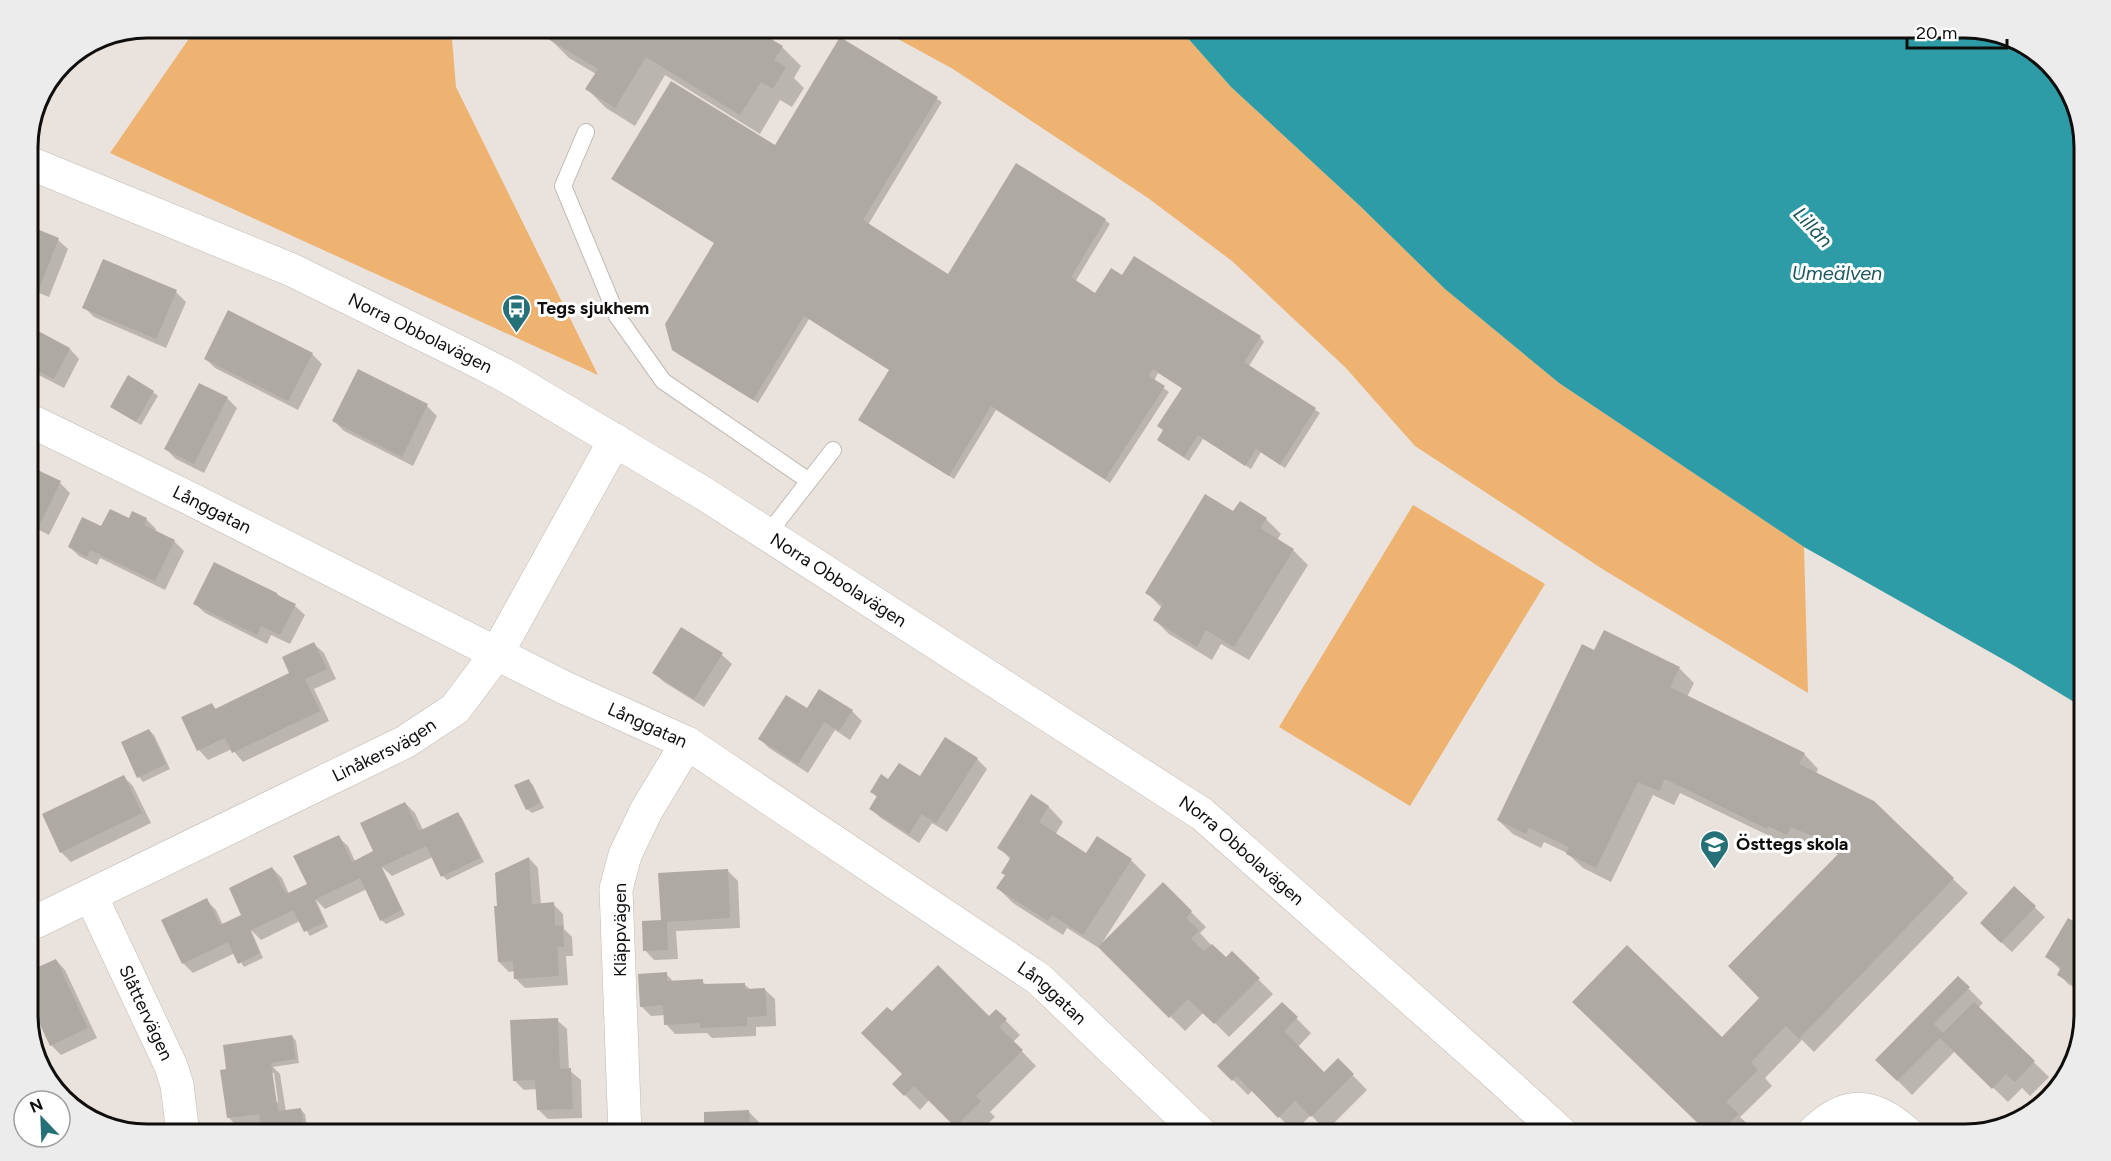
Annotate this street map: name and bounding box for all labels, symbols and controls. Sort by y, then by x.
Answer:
scale bar [1907,12,2008,50]
text: 20 m [1916,22,1957,44]
water label: Lillån [1788,202,1838,252]
water label: Umeälven [1792,261,1882,285]
street label: Norra Obbolavägen [345,288,496,378]
bus stop icon: Tegs sjukhem [500,292,532,334]
place label: Tegs sjukhem [537,297,649,319]
street label: Långgatan [169,481,255,539]
street label: Norra Obbolavägen [766,528,911,632]
street label: Långgatan [604,698,691,753]
street label: Linåkersvägen [329,714,440,787]
street label: Norra Obbolavägen [1175,791,1309,910]
school or university icon: Östtegs skola [1699,828,1731,870]
place label: Östtegs skola [1736,833,1848,855]
street label: Kläppvägen [609,883,631,977]
street label: Långgatan [1013,957,1091,1029]
street label: Slåttervägen [114,962,178,1064]
north arrow [12,1089,72,1149]
text: N [27,1094,46,1117]

